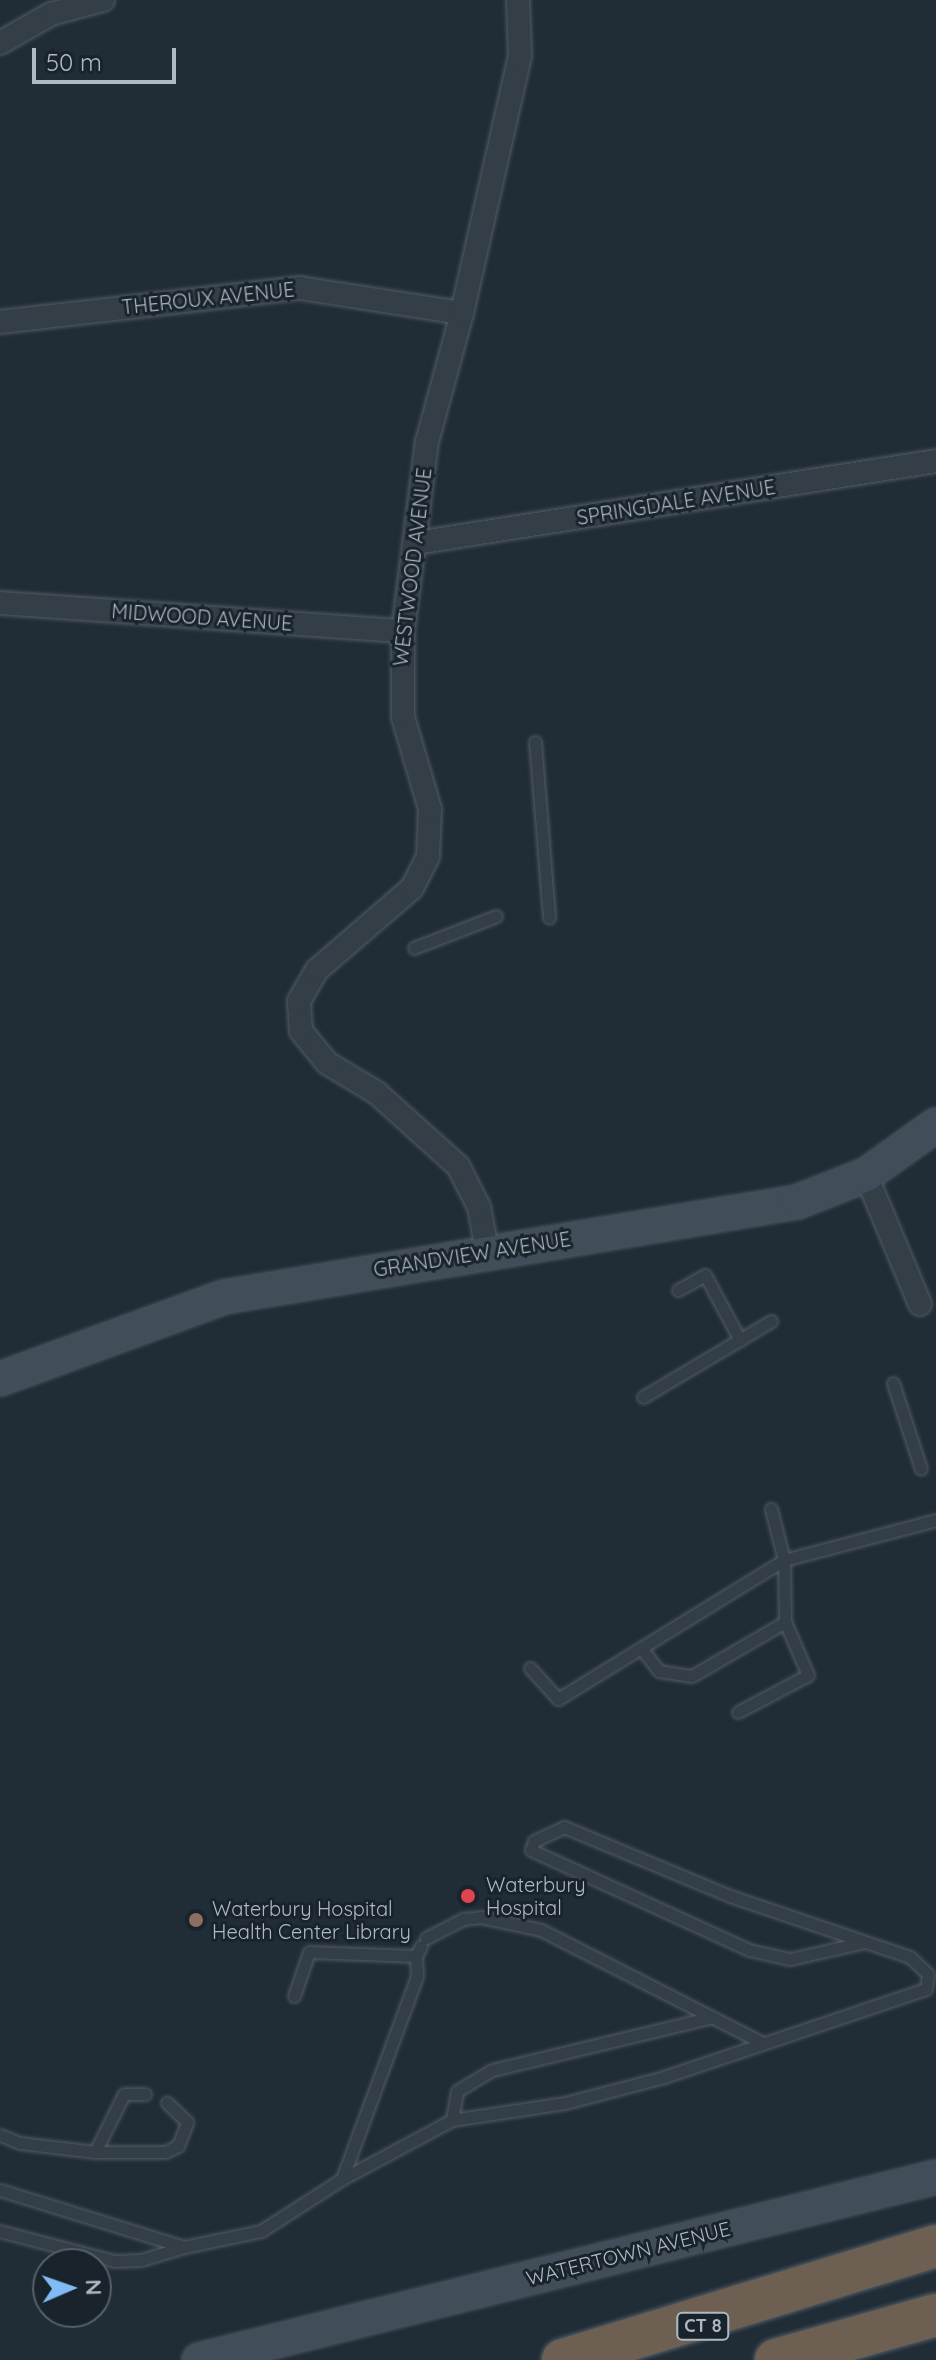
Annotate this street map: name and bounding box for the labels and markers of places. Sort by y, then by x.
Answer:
place label: Waterbury Hospital [486,1872,585,1919]
marker: Waterbury Hospital [457,1885,479,1907]
place label: Waterbury Hospital Health Center Library [212,1896,411,1943]
marker: Waterbury Hospital Health Center Library [187,1911,205,1929]

